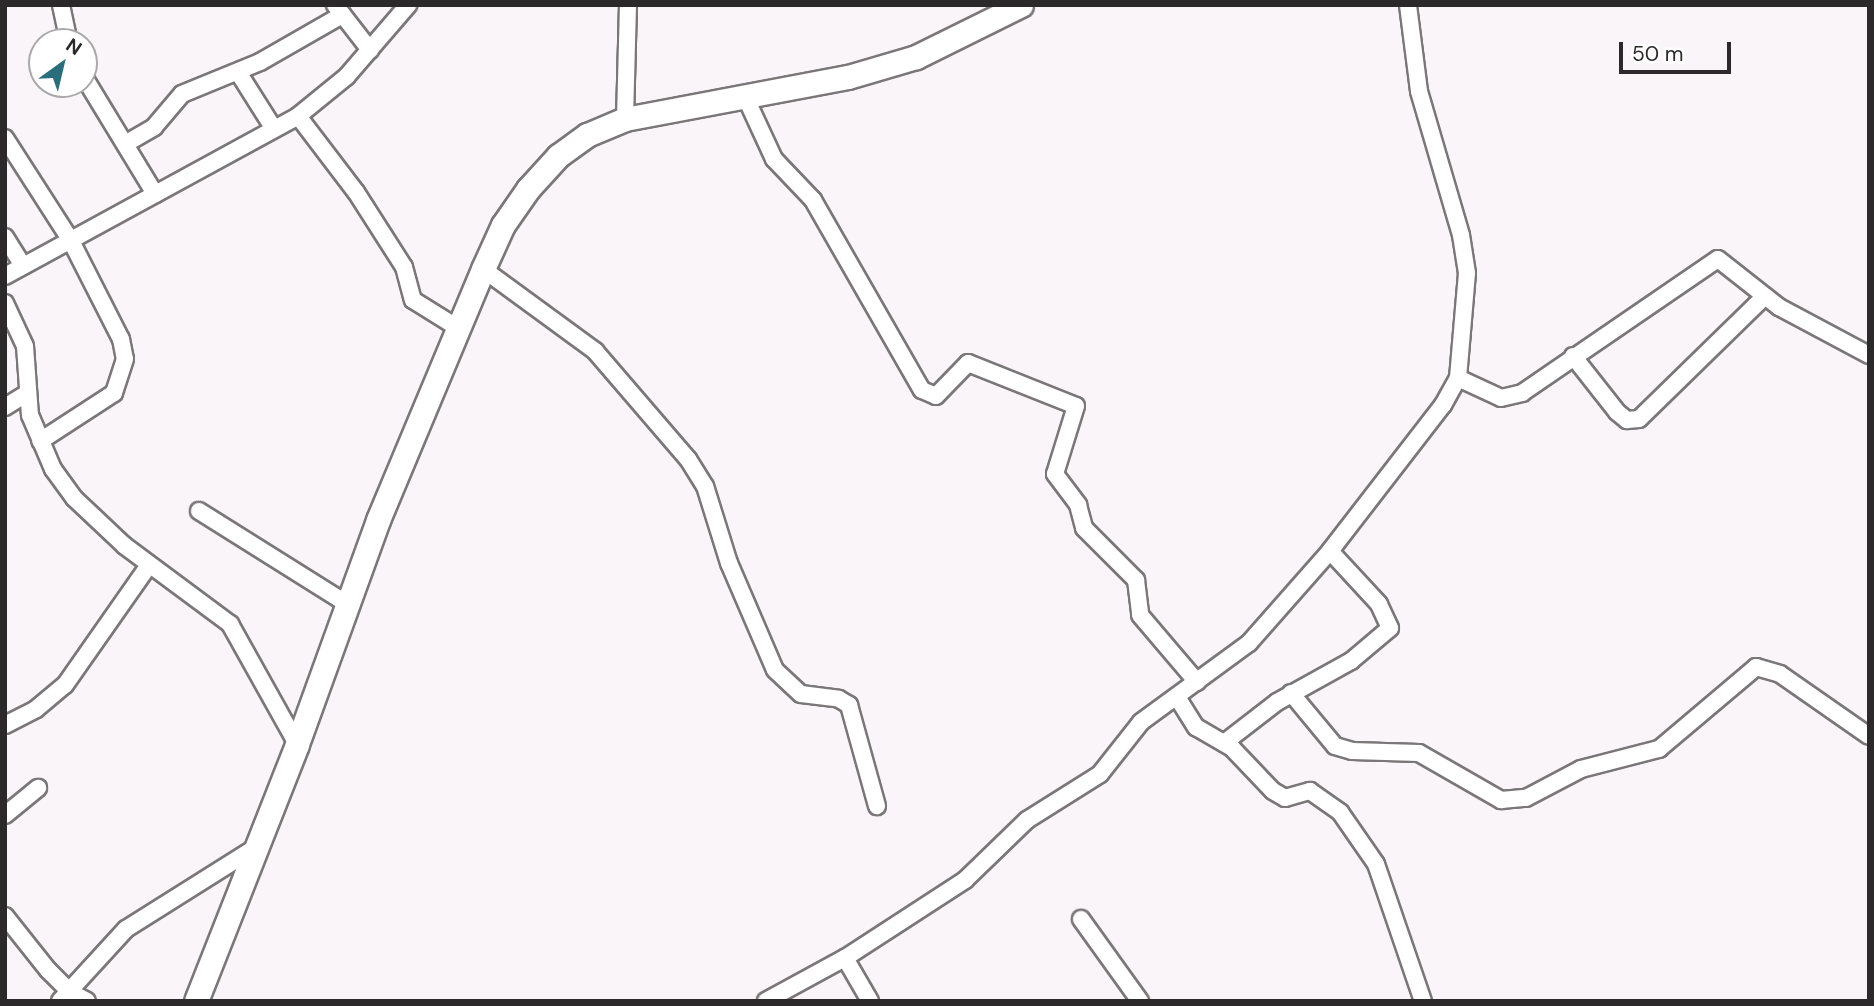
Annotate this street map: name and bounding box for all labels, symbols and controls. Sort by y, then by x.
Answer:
north arrow [28,28,98,98]
scale bar [1622,28,1734,72]
text: N [61,33,87,61]
text: 50 m [1632,40,1683,68]

